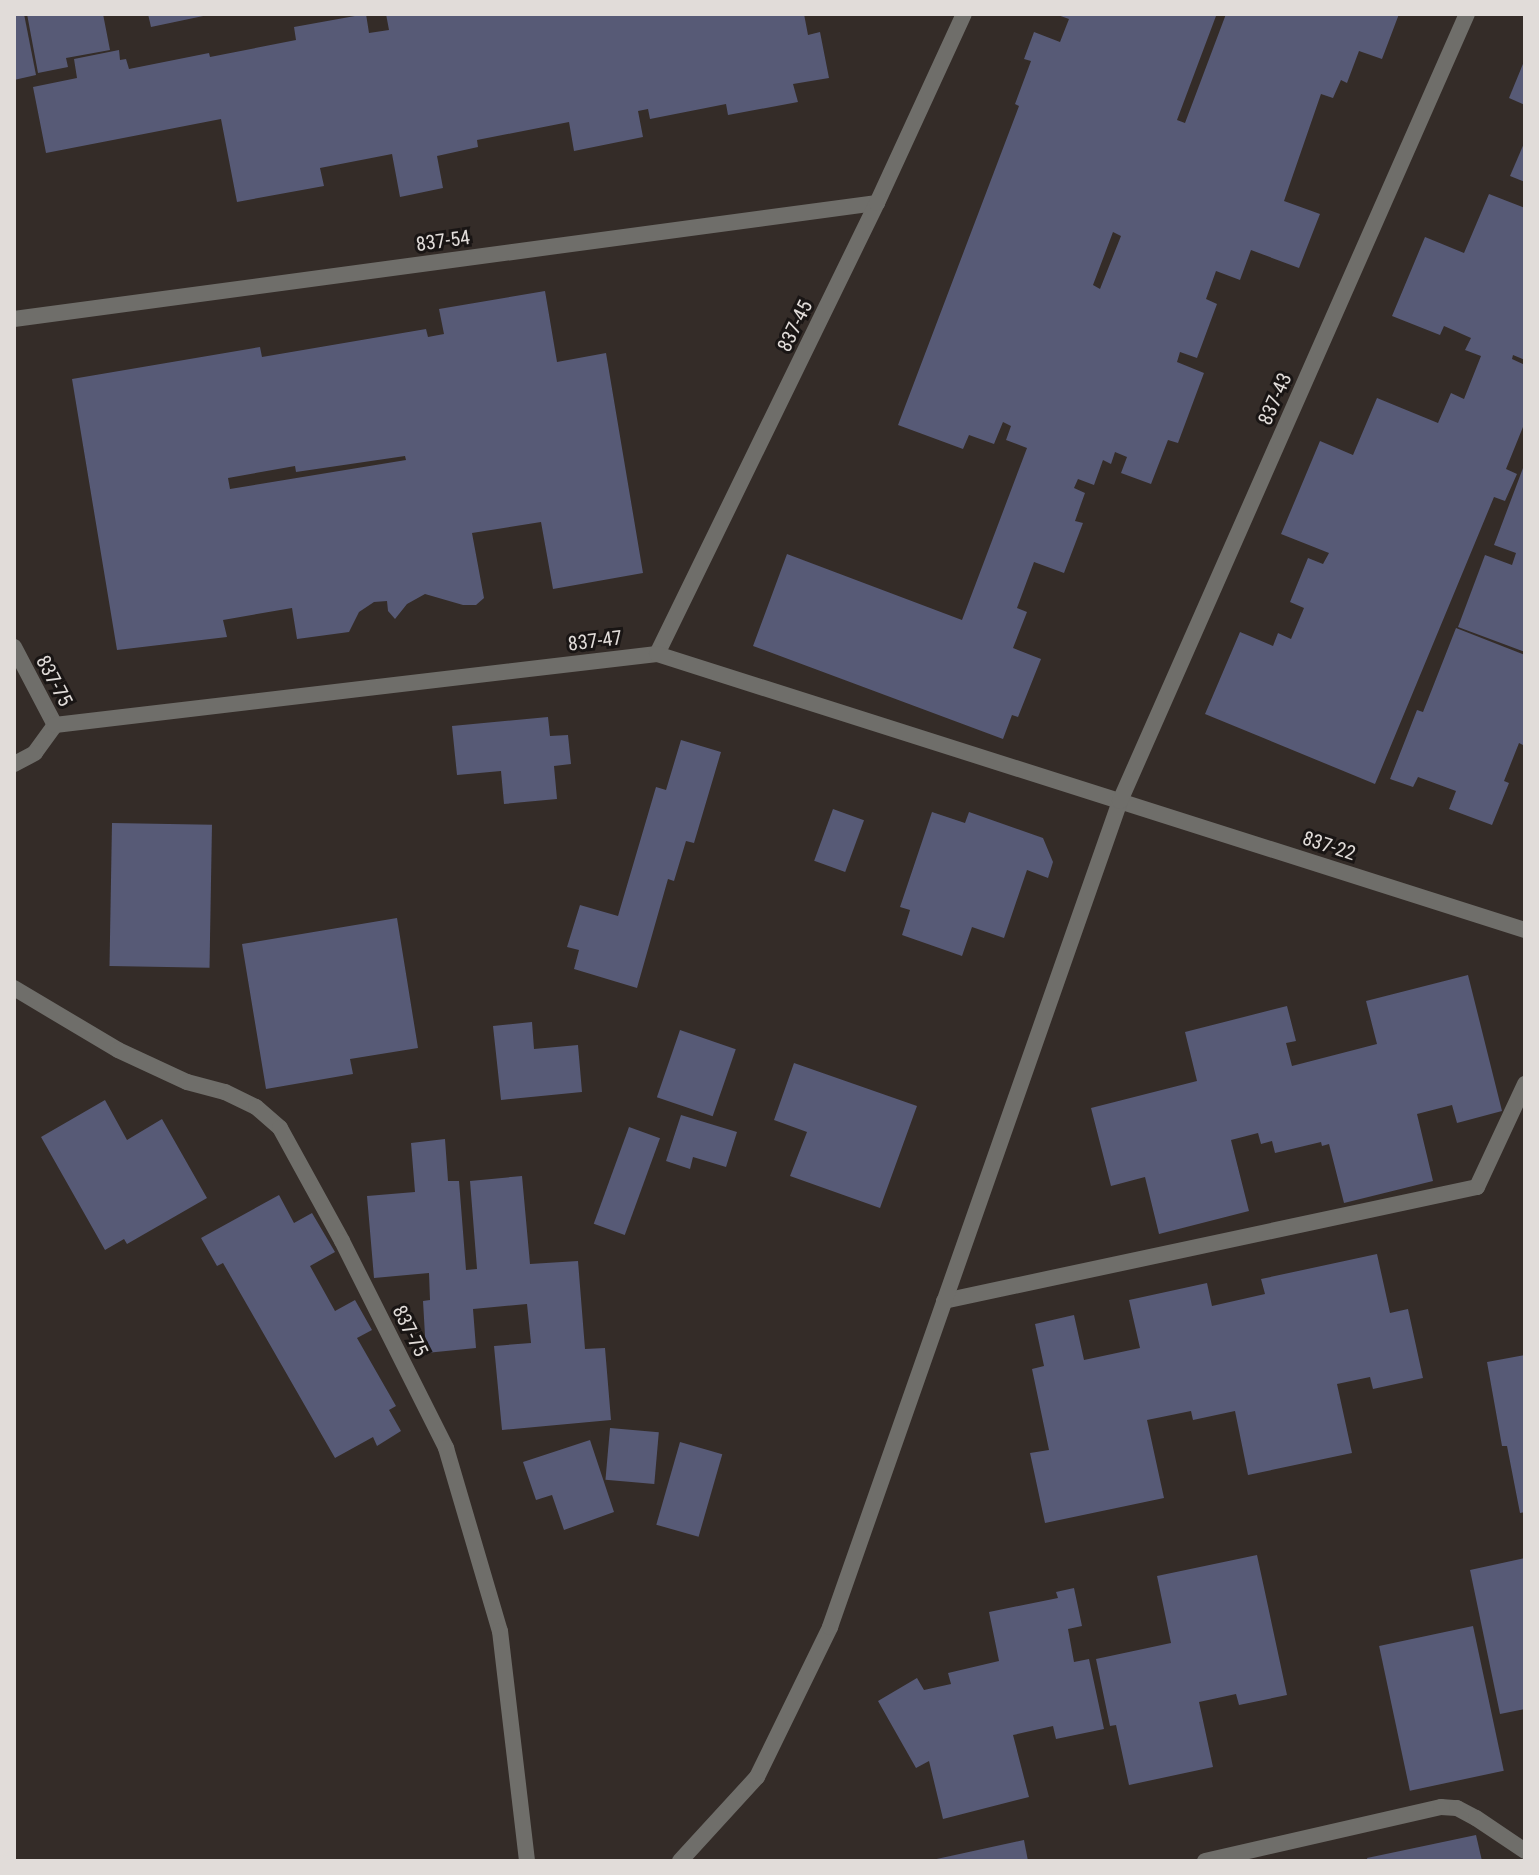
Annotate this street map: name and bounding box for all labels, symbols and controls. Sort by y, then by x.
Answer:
street label: 837-54 [414,225,472,257]
street label: 837-45 [772,296,818,356]
street label: 837-43 [1253,369,1297,429]
street label: 837-47 [567,626,623,656]
street label: 837-75 [31,651,77,711]
street label: 837-22 [1299,826,1359,866]
street label: 837-75 [387,1301,433,1361]

